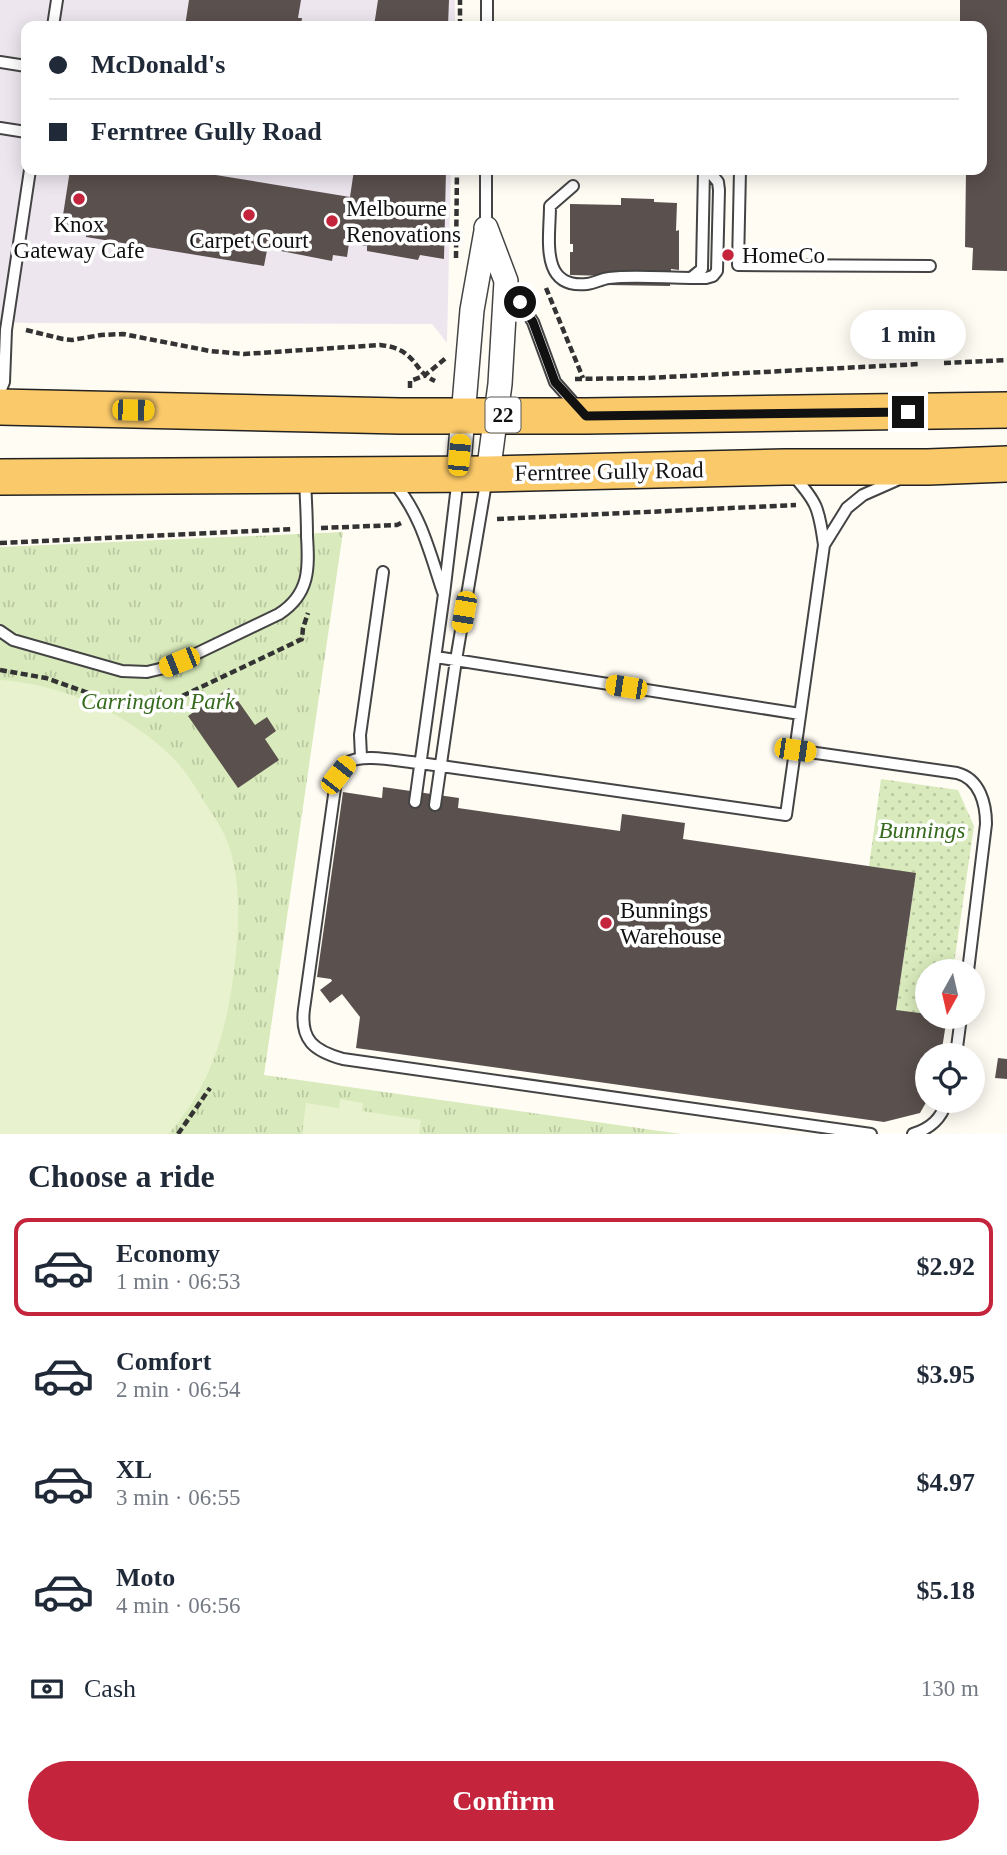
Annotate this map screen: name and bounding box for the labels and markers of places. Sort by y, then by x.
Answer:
marker: Knox Gateway Cafe [71,191,87,207]
place label: Melbourne Renovations [346,196,461,247]
marker: Carpet Court [241,207,257,223]
place label: Knox Gateway Cafe [14,212,144,263]
marker: Melbourne Renovations [324,213,340,229]
place label: Carpet Court [189,228,309,253]
place label: HomeCo [742,243,825,268]
marker: HomeCo [720,247,736,263]
place label: Bunnings Warehouse [620,898,722,949]
marker: Bunnings Warehouse [598,915,614,931]

